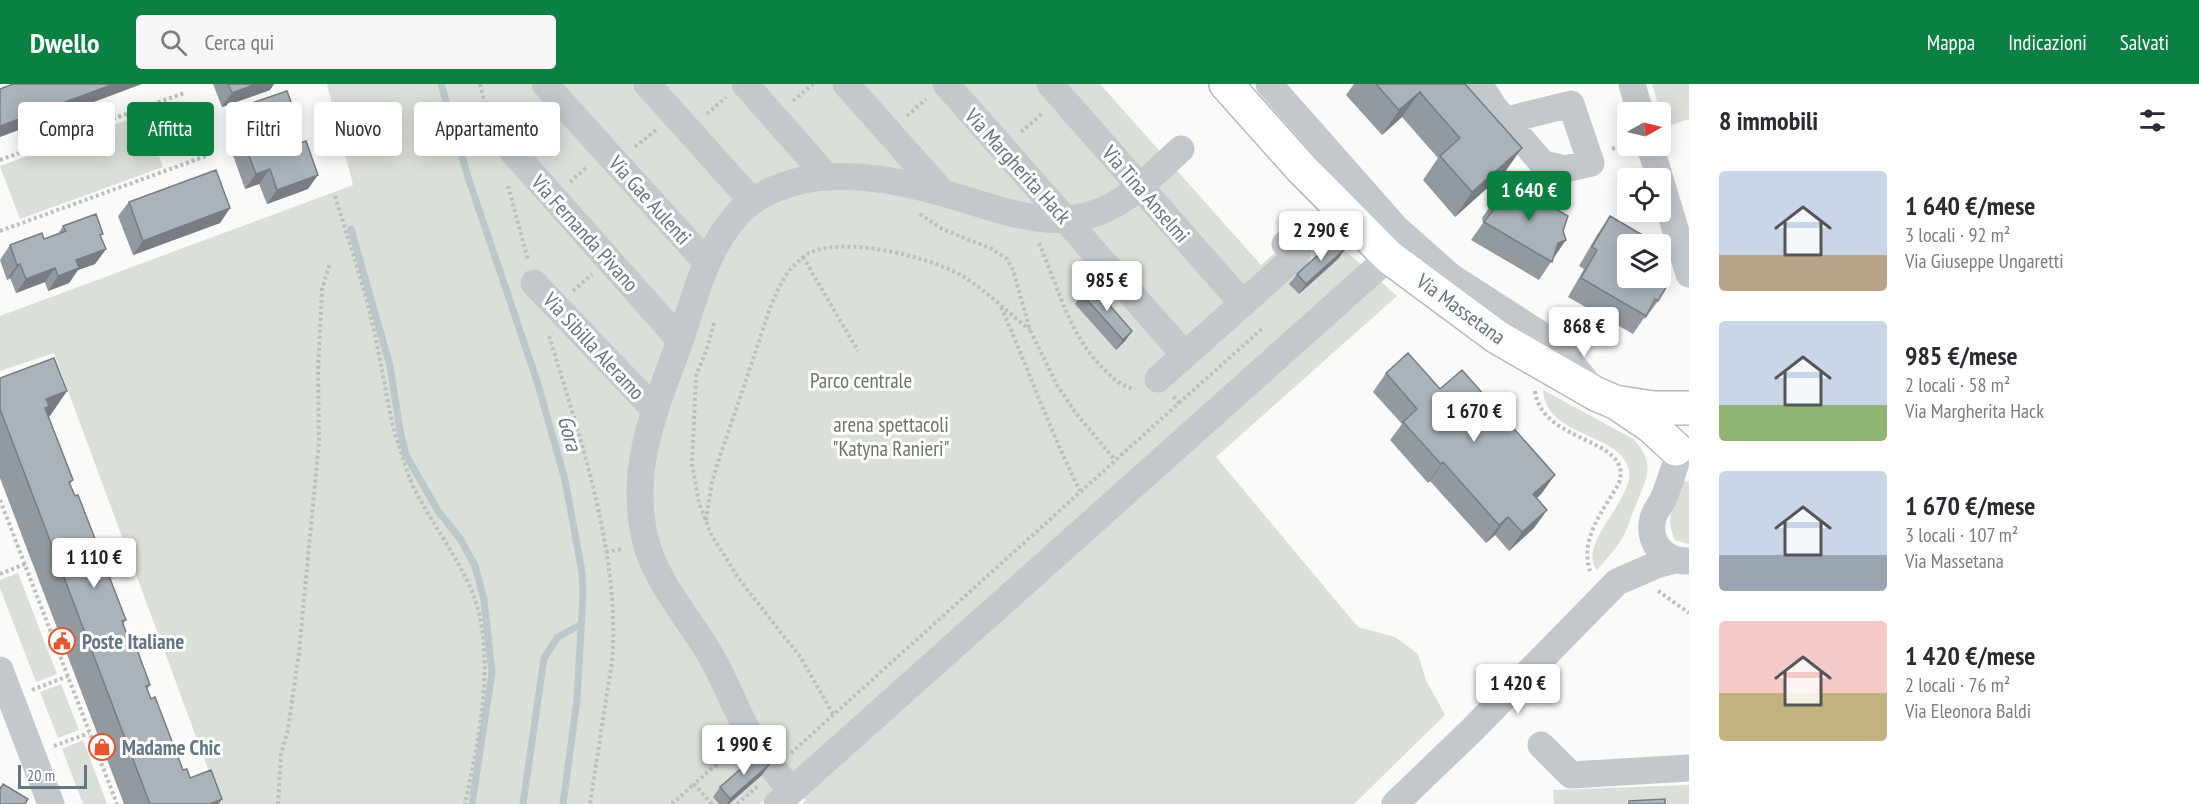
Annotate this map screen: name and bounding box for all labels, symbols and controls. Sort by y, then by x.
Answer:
search box [136,15,556,69]
text: Dwello [30,24,100,61]
icon: search [157,26,190,59]
text: Cerca qui [205,28,274,56]
text: Mappa [1927,29,1975,56]
text: Indicazioni [2008,29,2087,56]
text: Salvati [2120,29,2169,56]
chip: Compra [18,102,115,156]
chip: Affitta [127,102,214,156]
chip: Filtri [226,102,302,156]
chip: Nuovo [314,102,402,156]
chip: Appartamento [414,102,560,156]
street label: Via Margherita Hack [958,102,1077,229]
north arrow [1617,102,1671,156]
map controls [1617,102,1671,288]
text: 8 immobili [1719,104,1818,137]
icon: filters [2136,104,2169,137]
street label: Via Tina Anselmi [1096,139,1196,248]
street label: Via Gae Aulenti [602,149,697,250]
street label: Via Fernanda Pivano [525,168,645,297]
button: locate [1617,168,1671,222]
pin: 1 640 € [1474,171,1584,222]
text: 1 640 € [1501,177,1557,203]
text: 1 640 €/mese [1905,189,2035,222]
icon: home [1767,195,1839,267]
pin: 2 290 € [1266,211,1376,262]
text: 2 290 € [1293,217,1349,243]
text: 3 locali · 92 m² [1905,222,2010,248]
button: layers [1617,234,1671,288]
text: Via Giuseppe Ungaretti [1905,248,2064,274]
pin: 985 € [1065,261,1149,312]
text: 985 € [1086,267,1128,293]
street label: Via Massetana [1410,267,1511,350]
street label: Via Sibilla Aleramo [537,286,651,405]
pin: 868 € [1542,307,1626,358]
text: 868 € [1563,313,1605,339]
text: 985 €/mese [1905,339,2018,372]
icon: home [1767,345,1839,417]
park label: Parco centrale [810,367,912,394]
text: 2 locali · 58 m² [1905,372,2010,398]
pin: 1 670 € [1419,392,1529,443]
text: 1 670 € [1446,398,1502,424]
text: Via Margherita Hack [1905,398,2044,424]
park label: arena spettacoli "Katyna Ranieri" [832,411,950,462]
water label: Gora [552,412,589,455]
text: 1 670 €/mese [1905,489,2035,522]
icon: home [1767,495,1839,567]
text: 3 locali · 107 m² [1905,522,2018,548]
pin: 1 110 € [39,538,149,589]
text: 1 110 € [66,544,122,570]
text: Via Massetana [1905,548,2004,574]
public building icon: Poste Italiane [47,626,77,656]
place label: Poste Italiane [82,628,184,655]
text: 1 420 €/mese [1905,639,2035,672]
icon: home [1767,645,1839,717]
pin: 1 420 € [1463,664,1573,715]
text: 1 420 € [1490,670,1546,696]
text: 2 locali · 76 m² [1905,672,2010,698]
text: Via Eleonora Baldi [1905,698,2031,724]
pin: 1 990 € [689,725,799,776]
text: 1 990 € [716,731,772,757]
shop icon: Madame Chic [87,732,117,762]
place label: Madame Chic [122,734,221,761]
scale bar [18,762,87,790]
text: 20 m [27,765,55,785]

